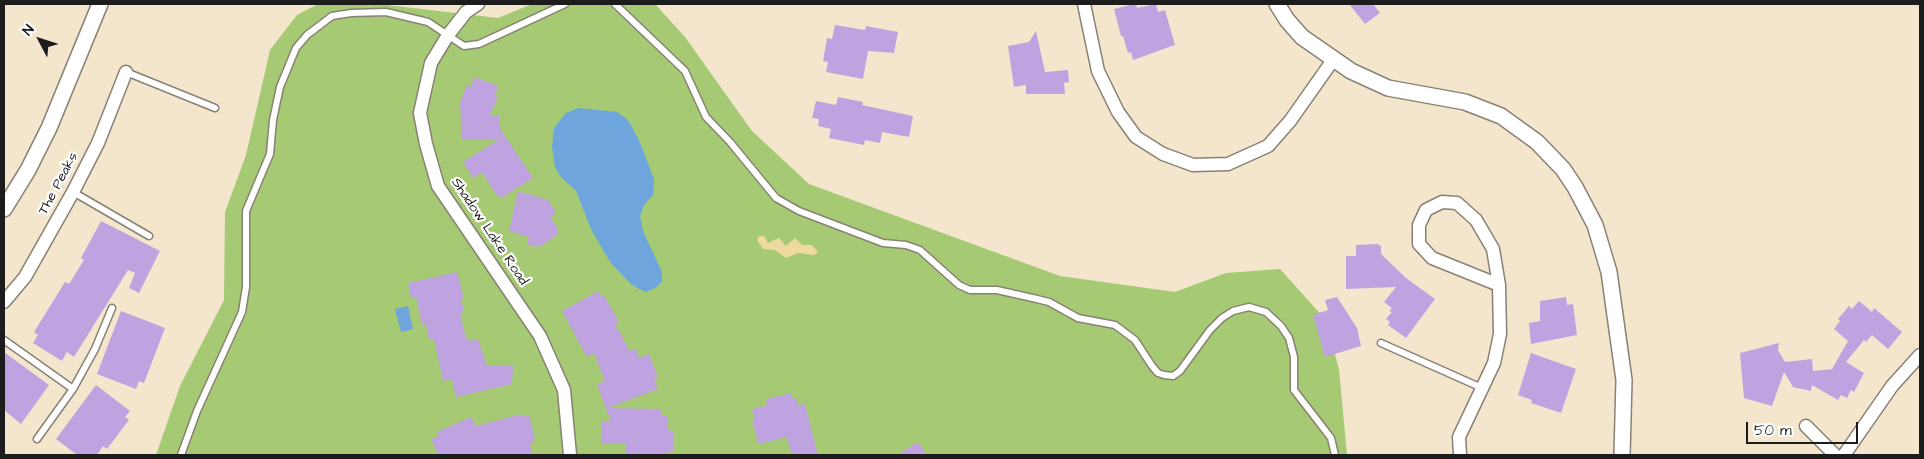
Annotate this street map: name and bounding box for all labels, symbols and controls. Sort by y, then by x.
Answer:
north arrow [15,15,65,65]
text: N [18,21,39,40]
street label: The Peaks [36,150,82,218]
street label: Shadow Lake Road [447,175,531,289]
scale bar [1749,412,1862,444]
text: 50 m [1754,420,1792,441]

